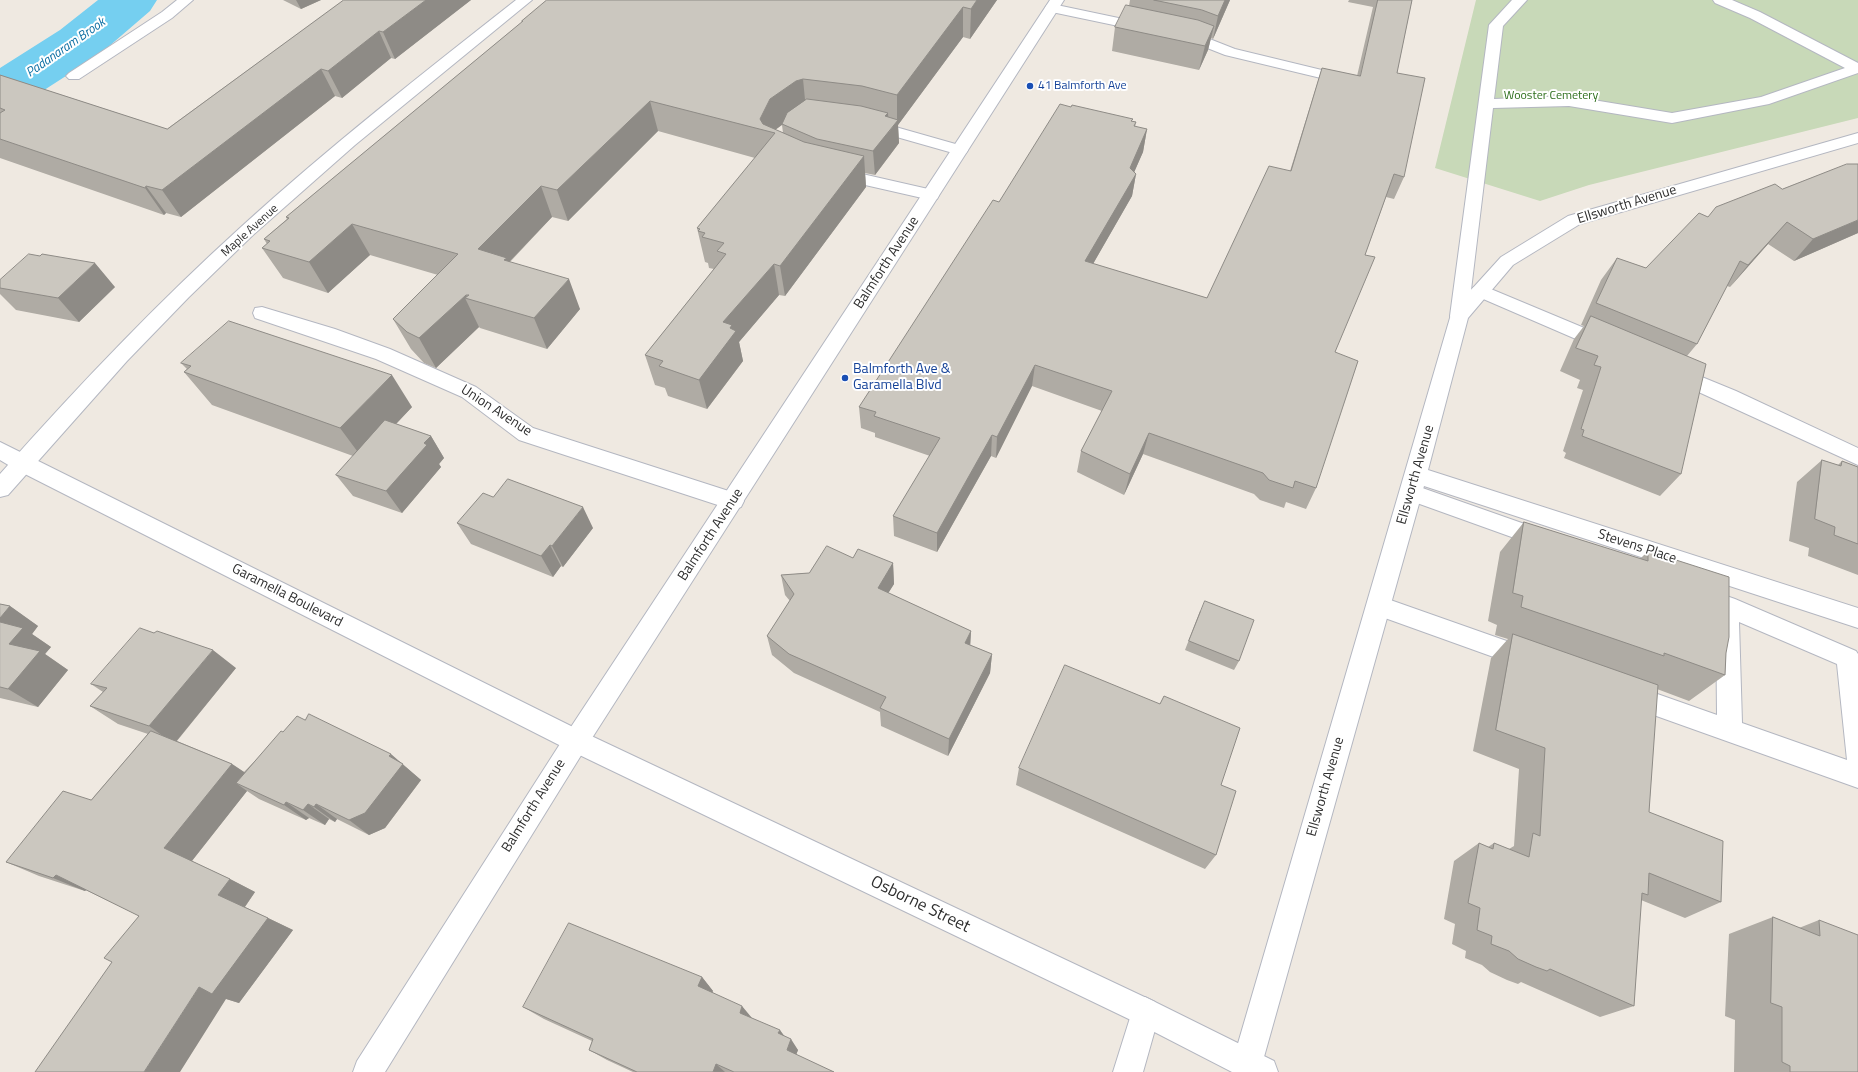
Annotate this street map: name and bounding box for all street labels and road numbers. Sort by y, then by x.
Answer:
street label: Ellsworth Avenue [1575,182,1679,228]
street label: Maple Avenue [219,202,281,260]
street label: Balmforth Avenue [851,214,923,312]
street label: Union Avenue [457,382,535,440]
street label: Ellsworth Avenue [1394,423,1438,527]
street label: Balmforth Avenue [675,486,747,584]
street label: Stevens Place [1596,526,1678,568]
street label: Garamella Boulevard [229,561,345,631]
street label: Ellsworth Avenue [1304,735,1348,839]
street label: Balmforth Avenue [499,756,569,856]
street label: Osborne Street [867,872,973,938]

